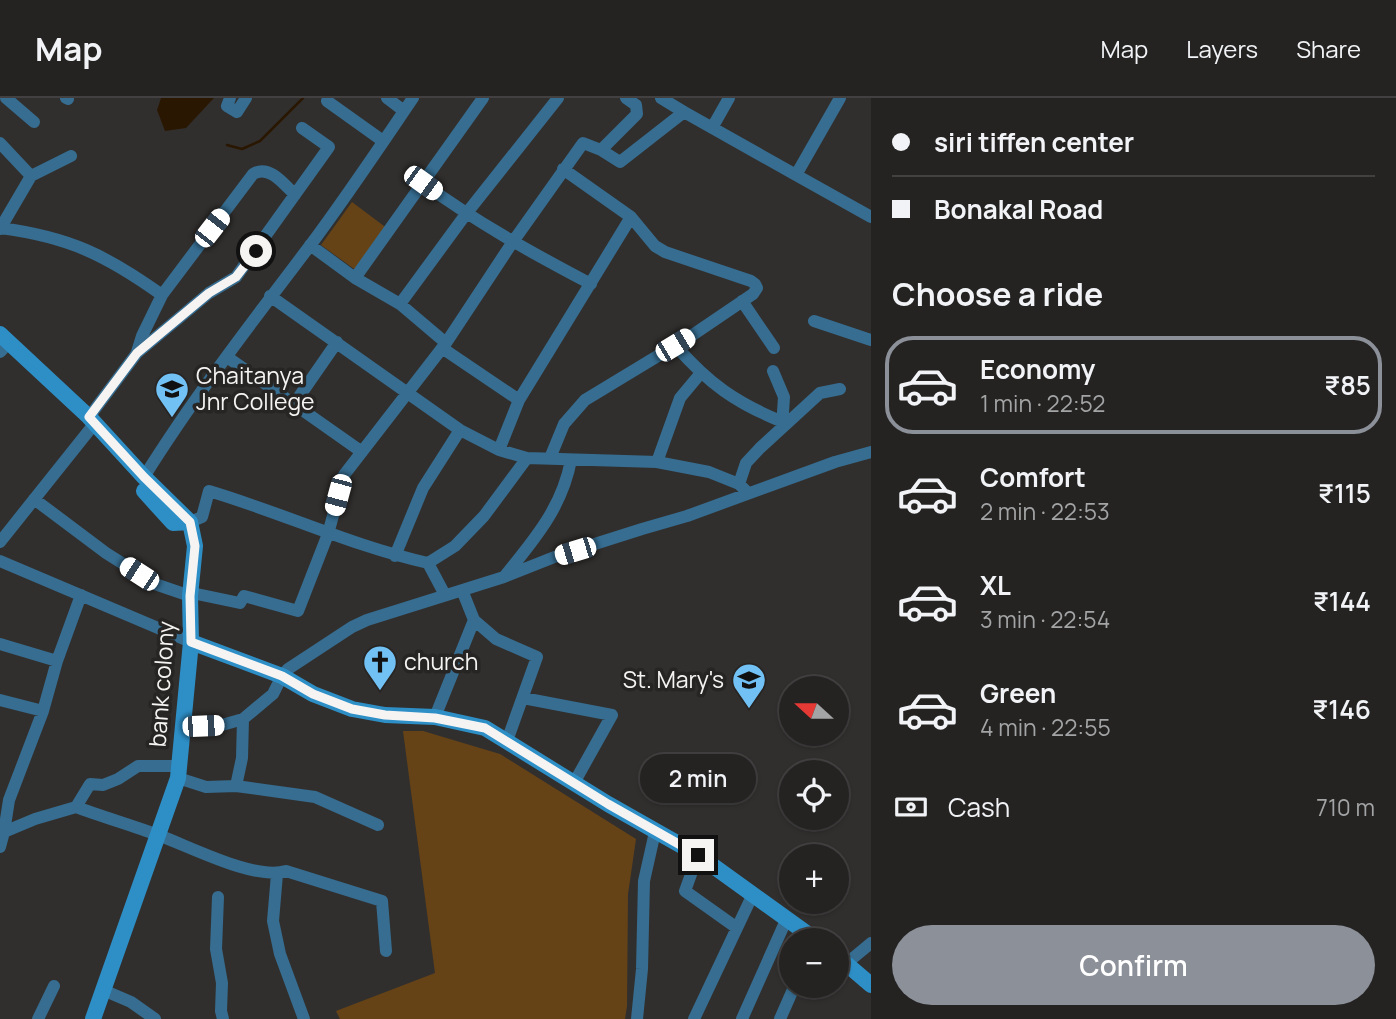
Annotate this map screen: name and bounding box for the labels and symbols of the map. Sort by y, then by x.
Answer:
car [400,162,447,204]
car [191,205,234,251]
route start [240,235,272,267]
car [652,325,699,365]
place label: Chaitanya Jnr College [196,359,315,417]
school or university icon: Chaitanya Jnr College [153,370,191,419]
car [323,472,354,518]
car [552,535,599,567]
car [116,554,163,594]
street label: bank colony [141,620,181,748]
church icon: church [361,643,399,692]
place label: church [404,645,479,677]
school or university icon: St. Mary's [730,661,768,710]
place label: St. Mary's [623,663,724,695]
north arrow [779,676,849,746]
car [182,715,225,737]
callout: 2 min [640,754,756,802]
route end [682,839,714,871]

